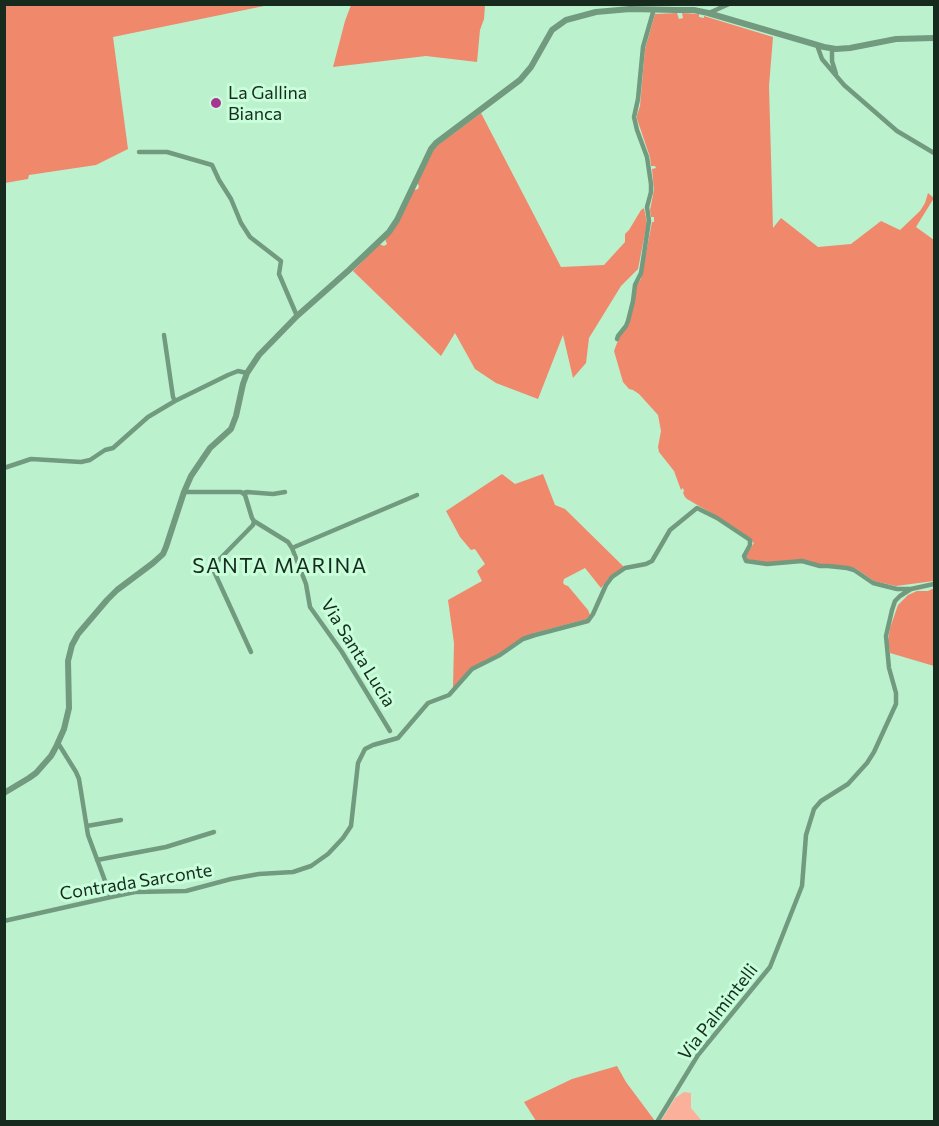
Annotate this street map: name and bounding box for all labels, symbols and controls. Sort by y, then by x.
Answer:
place label: La Gallina Bianca [228,82,307,124]
marker: La Gallina Bianca [209,96,223,110]
district label: SANTA MARINA [192,553,368,579]
street label: Via Santa Lucia [316,595,400,711]
street label: Contrada Sarconte [58,859,214,905]
street label: Via Palmintelli [674,960,762,1064]

